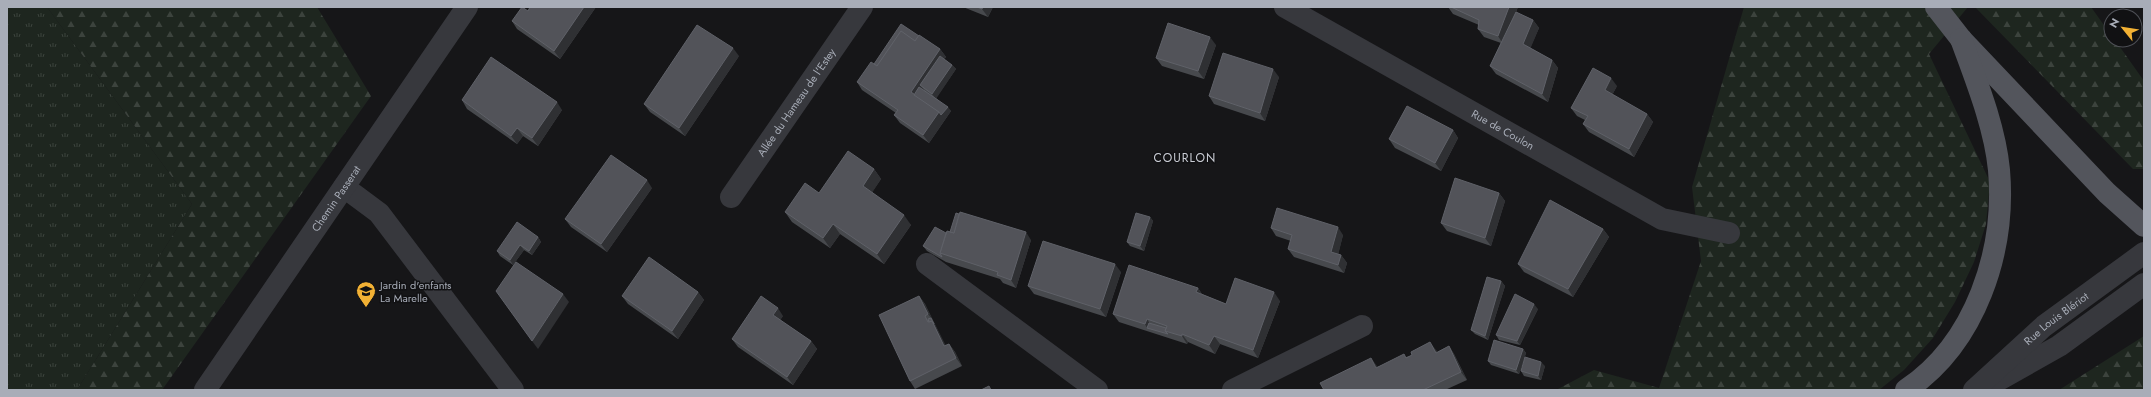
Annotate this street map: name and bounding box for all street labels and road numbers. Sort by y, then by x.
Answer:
street label: Allée du Hameau de l'Estey [753,45,839,160]
street label: Rue de Coulon [1469,105,1537,154]
street label: Chemin Passerat [308,162,364,235]
street label: Rue Louis Blériot [2020,288,2092,349]

